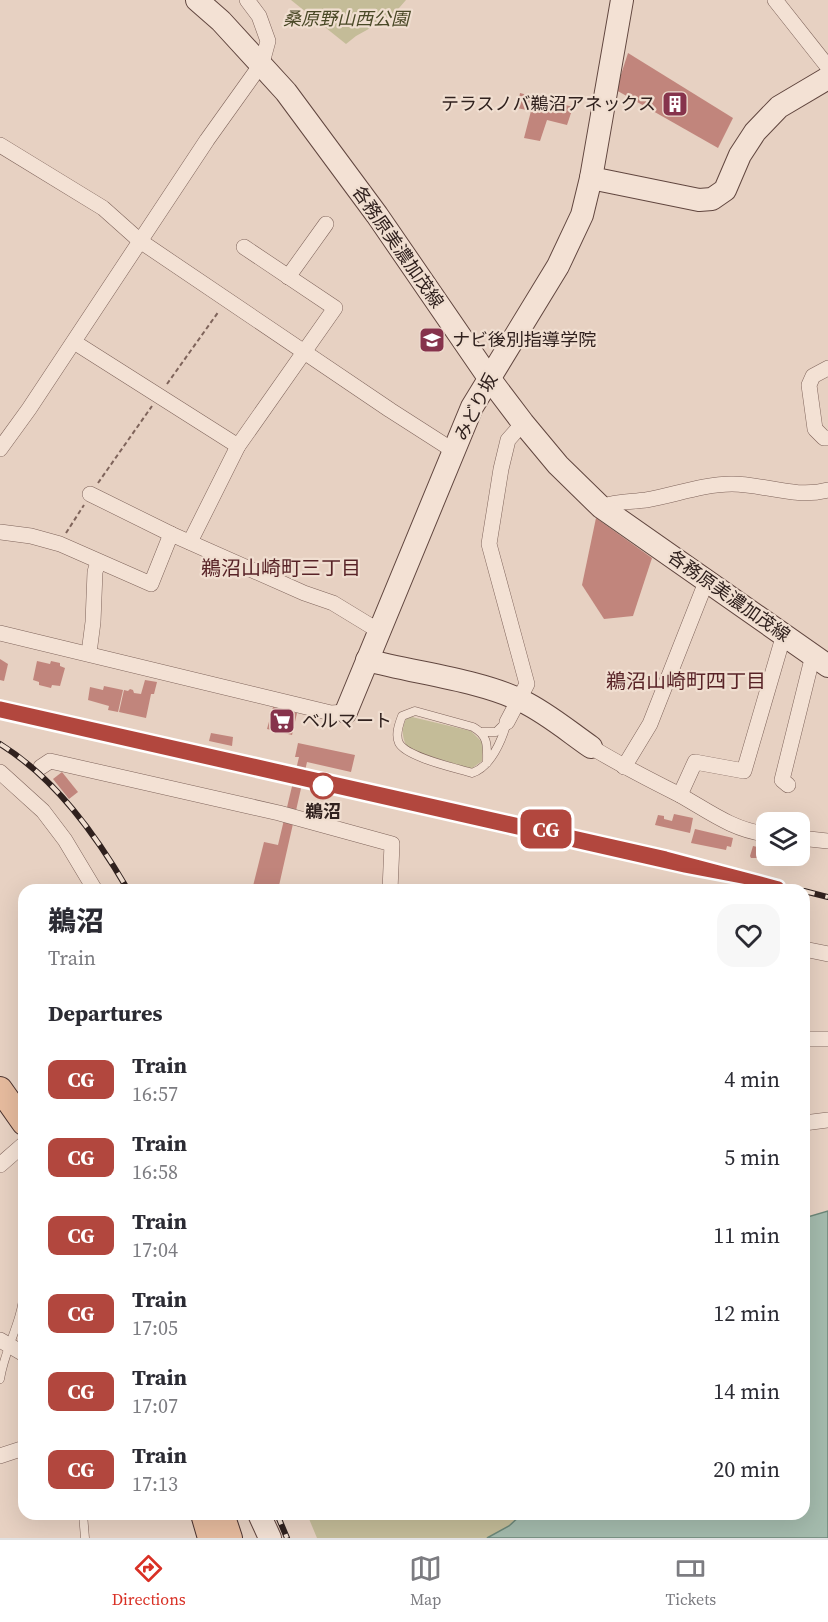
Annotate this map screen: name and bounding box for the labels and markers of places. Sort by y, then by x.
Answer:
building icon: テラスノバ鵜沼アネックス [660,89,690,119]
place label: テラスノバ鵜沼アネックス [441,91,656,116]
school or university icon: ナビ後別指導学院 [417,325,447,355]
place label: ナビ後別指導学院 [452,327,596,352]
supermarket icon: ベルマート [267,706,297,736]
place label: ベルマート [302,708,392,733]
marker: 鵜沼 [310,773,336,799]
place label: 鵜沼 [305,799,341,824]

